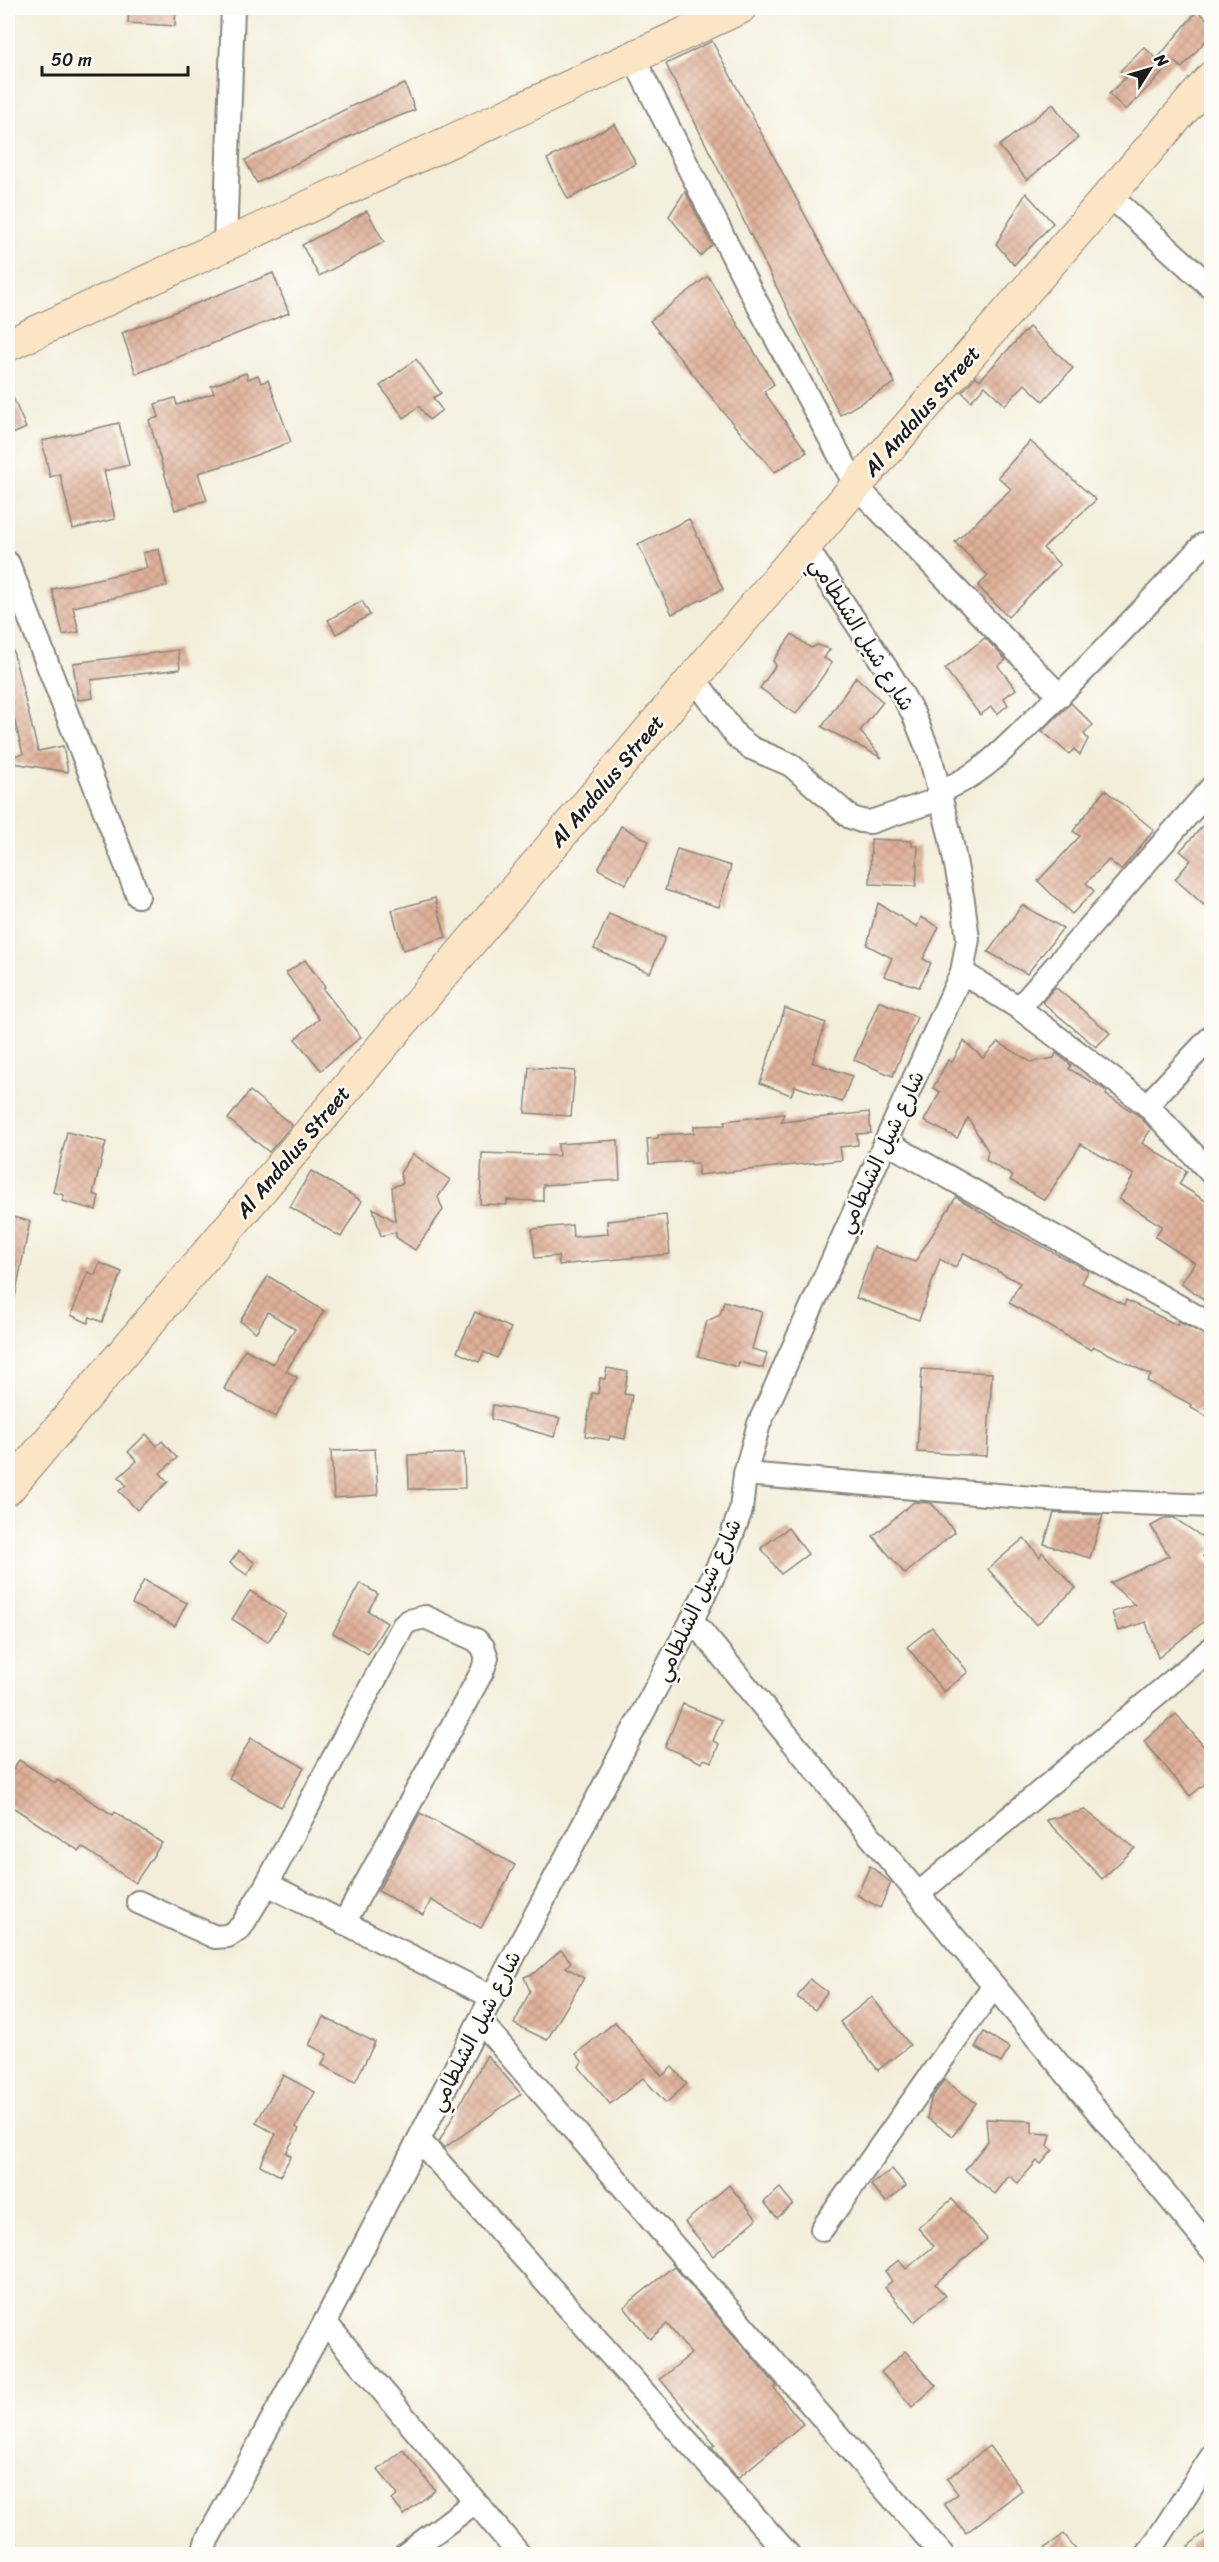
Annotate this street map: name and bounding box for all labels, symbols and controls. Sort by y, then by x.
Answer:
scale bar [42,39,188,77]
north arrow [1120,39,1180,99]
text: 50 m [51,44,92,76]
text: N [1146,46,1177,74]
street label: Al Andalus Street [853,336,990,486]
street label: شارع شيل الشلطامي [799,549,925,719]
street label: Al Andalus Street [539,706,674,857]
street label: شارع شيل الشلطامي [827,1064,935,1240]
street label: Al Andalus Street [225,1077,360,1228]
street label: شارع شيل الشلطامي [644,1512,752,1688]
street label: شارع شيل الشلطامي [418,1944,532,2118]

